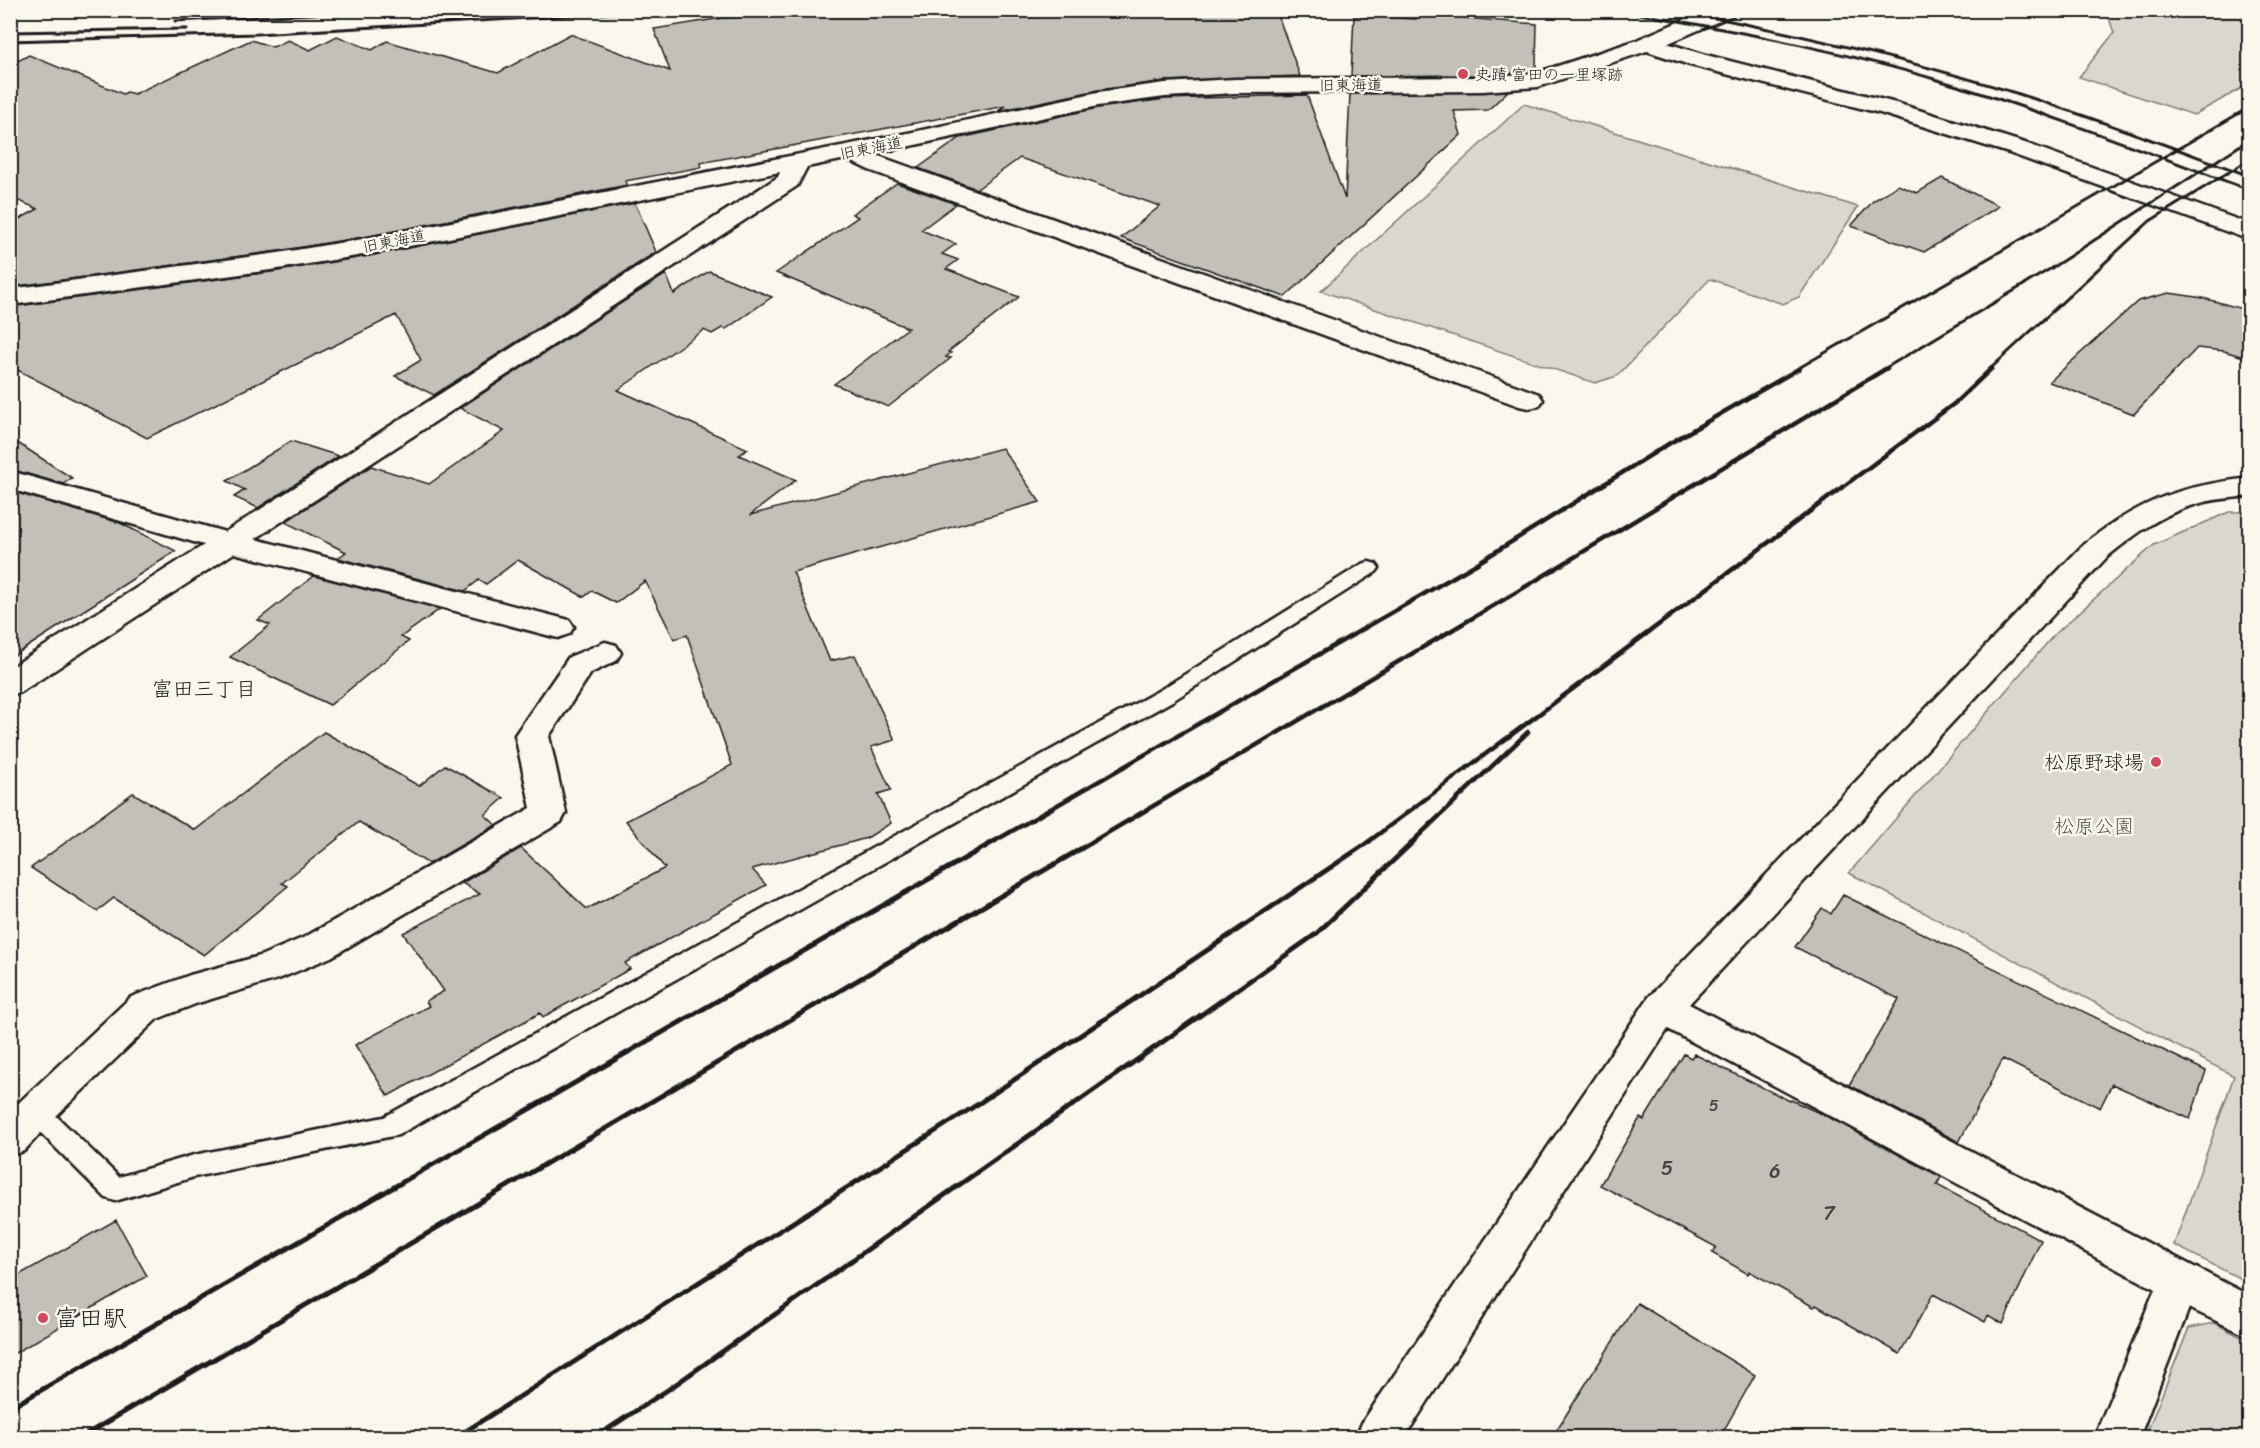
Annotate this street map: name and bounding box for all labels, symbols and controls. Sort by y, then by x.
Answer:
place label: 史蹟 富田の一里塚跡 [1475,60,1623,89]
marker: 史蹟 富田の一里塚跡 [1456,67,1470,81]
street label: 旧東海道 [1319,70,1383,100]
street label: 旧東海道 [837,128,905,168]
street label: 旧東海道 [360,221,428,261]
district label: 富田三丁目 [152,670,257,708]
place label: 松原野球場 [2044,745,2144,780]
marker: 松原野球場 [2149,755,2163,769]
park label: 松原公園 [2054,809,2134,844]
house number: 5 [1709,1091,1719,1120]
house number: 5 [1661,1151,1673,1186]
house number: 6 [1769,1154,1781,1189]
house number: 7 [1823,1196,1836,1231]
place label: 富田駅 [55,1297,127,1339]
marker: 富田駅 [36,1311,50,1325]

